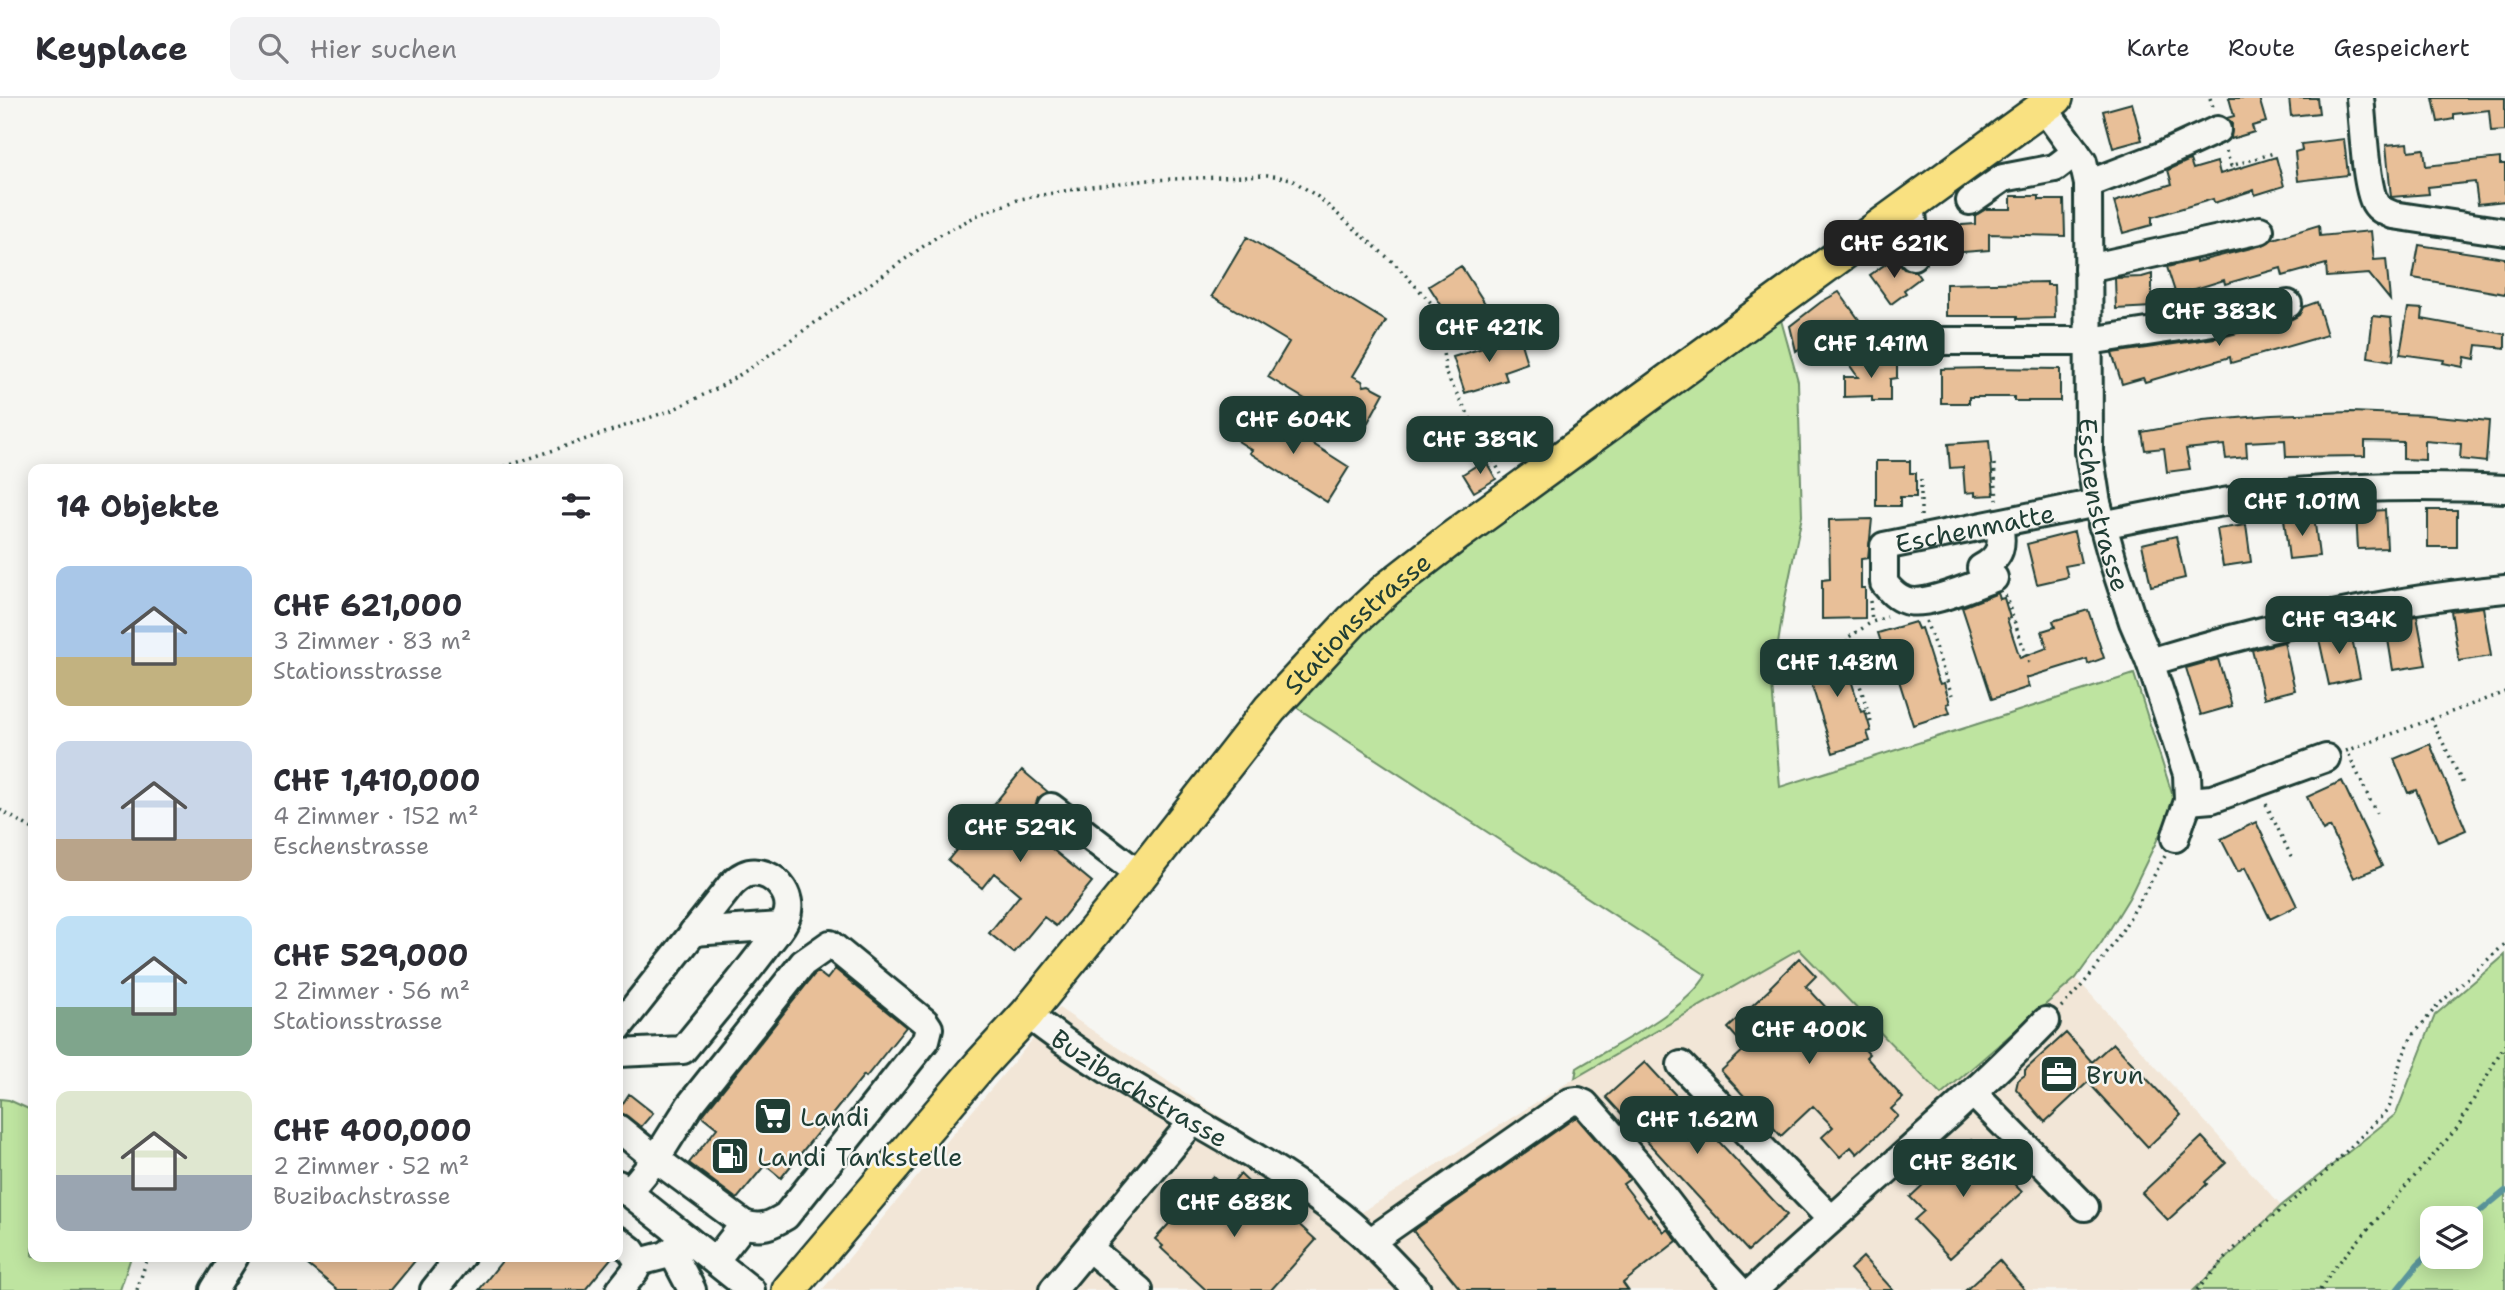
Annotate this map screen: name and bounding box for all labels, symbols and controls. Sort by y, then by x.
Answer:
search box [230,17,720,80]
text: Keyplace [35,26,188,71]
icon: search [254,29,292,67]
text: Hier suchen [310,31,457,66]
text: Karte [2126,32,2190,64]
text: Route [2228,32,2295,64]
text: Gespeichert [2333,32,2470,64]
pin: CHF 621K [1822,220,1966,280]
text: CHF 621K [1840,228,1948,258]
pin: CHF 383K [2147,288,2291,348]
text: CHF 383K [2161,296,2277,326]
pin: CHF 421K [1417,304,1561,364]
text: CHF 421K [1435,312,1543,342]
pin: CHF 1.41M [1791,320,1951,380]
text: CHF 1.41M [1814,328,1928,358]
pin: CHF 604K [1221,396,1365,456]
text: CHF 604K [1235,404,1351,434]
pin: CHF 389K [1408,416,1552,476]
street label: Eschenstrasse [2071,418,2139,596]
text: CHF 389K [1422,424,1538,454]
pin: CHF 1.01M [2222,478,2382,538]
text: 14 Objekte [56,486,219,527]
text: CHF 1.01M [2244,486,2360,516]
icon: filters [557,487,595,525]
street label: Eschenmatte [1892,495,2057,561]
street label: Stationsstrasse [1275,544,1438,702]
text: CHF 621,000 [273,585,463,626]
icon: home [112,594,196,678]
pin: CHF 934K [2267,596,2411,656]
text: CHF 934K [2281,604,2397,634]
text: 3 Zimmer · 83 m² [273,626,471,656]
pin: CHF 1.48M [1757,640,1917,699]
text: CHF 1.48M [1776,647,1898,677]
text: Stationsstrasse [273,656,443,686]
text: CHF 1,410,000 [273,760,481,801]
icon: home [112,769,196,853]
text: 4 Zimmer · 152 m² [273,801,479,831]
pin: CHF 529K [948,804,1092,864]
text: CHF 529K [964,812,1076,842]
text: Eschenstrasse [273,831,429,861]
text: CHF 529,000 [273,935,469,976]
icon: home [112,944,196,1028]
text: 2 Zimmer · 56 m² [273,976,470,1006]
text: Stationsstrasse [273,1006,443,1036]
pin: CHF 400K [1737,1006,1881,1066]
text: CHF 400K [1751,1014,1867,1044]
street label: Buzibachstrasse [1044,1020,1235,1155]
office icon: Brun [2038,1053,2080,1095]
place label: Brun [2086,1057,2144,1092]
supermarket icon: Landi [752,1095,794,1137]
pin: CHF 1.62M [1617,1096,1777,1156]
place label: Landi [800,1099,870,1134]
text: CHF 1.62M [1636,1104,1758,1134]
text: CHF 400,000 [273,1110,472,1151]
icon: home [112,1119,196,1203]
fuel station icon: Landi Tankstelle [709,1135,751,1177]
place label: Landi Tankstelle [757,1139,963,1174]
pin: CHF 861K [1891,1140,2035,1199]
text: CHF 861K [1909,1147,2017,1177]
text: 2 Zimmer · 52 m² [273,1151,469,1181]
pin: CHF 688K [1162,1180,1306,1239]
text: Buzibachstrasse [273,1181,451,1211]
text: CHF 688K [1176,1187,1292,1217]
map controls [2420,1206,2483,1269]
button: layers [2420,1206,2483,1269]

